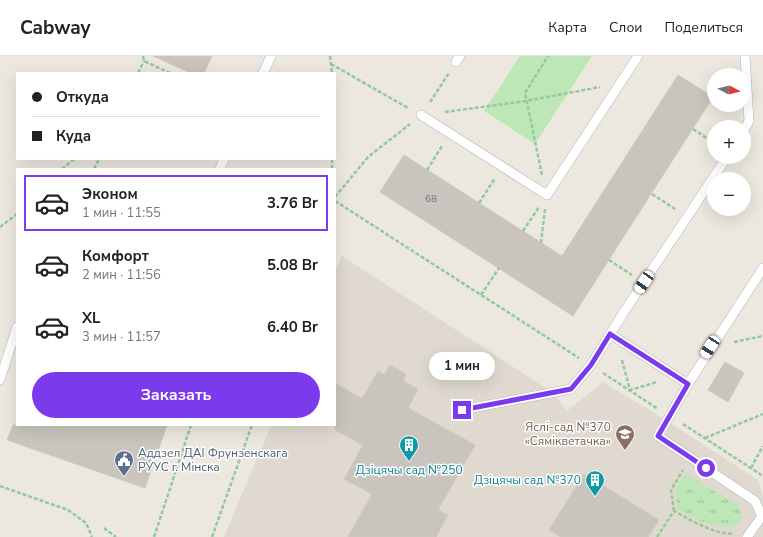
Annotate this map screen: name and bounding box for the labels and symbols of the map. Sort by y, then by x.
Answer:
north arrow [707,68,751,112]
house number: 68 [425,192,437,206]
car [632,269,656,295]
car [698,334,722,360]
callout: 1 мин [429,352,495,380]
route end [453,401,471,419]
place label: Яслі-сад №370 «Сямікветачка» [524,419,611,449]
school or university icon: Яслі-сад №370 «Сямікветачка» [614,423,636,451]
building icon: Дзіцячы сад №250 [398,434,420,462]
place label: Аддзел ДАІ Фрунзенскага РУУС г. Мінска [138,445,288,475]
public building icon: Аддзел ДАІ Фрунзенскага РУУС г. Мінска [113,449,135,477]
route start [697,459,715,477]
place label: Дзіцячы сад №250 [355,462,463,478]
building icon: Дзіцячы сад №370 [584,469,606,497]
place label: Дзіцячы сад №370 [474,472,581,488]

